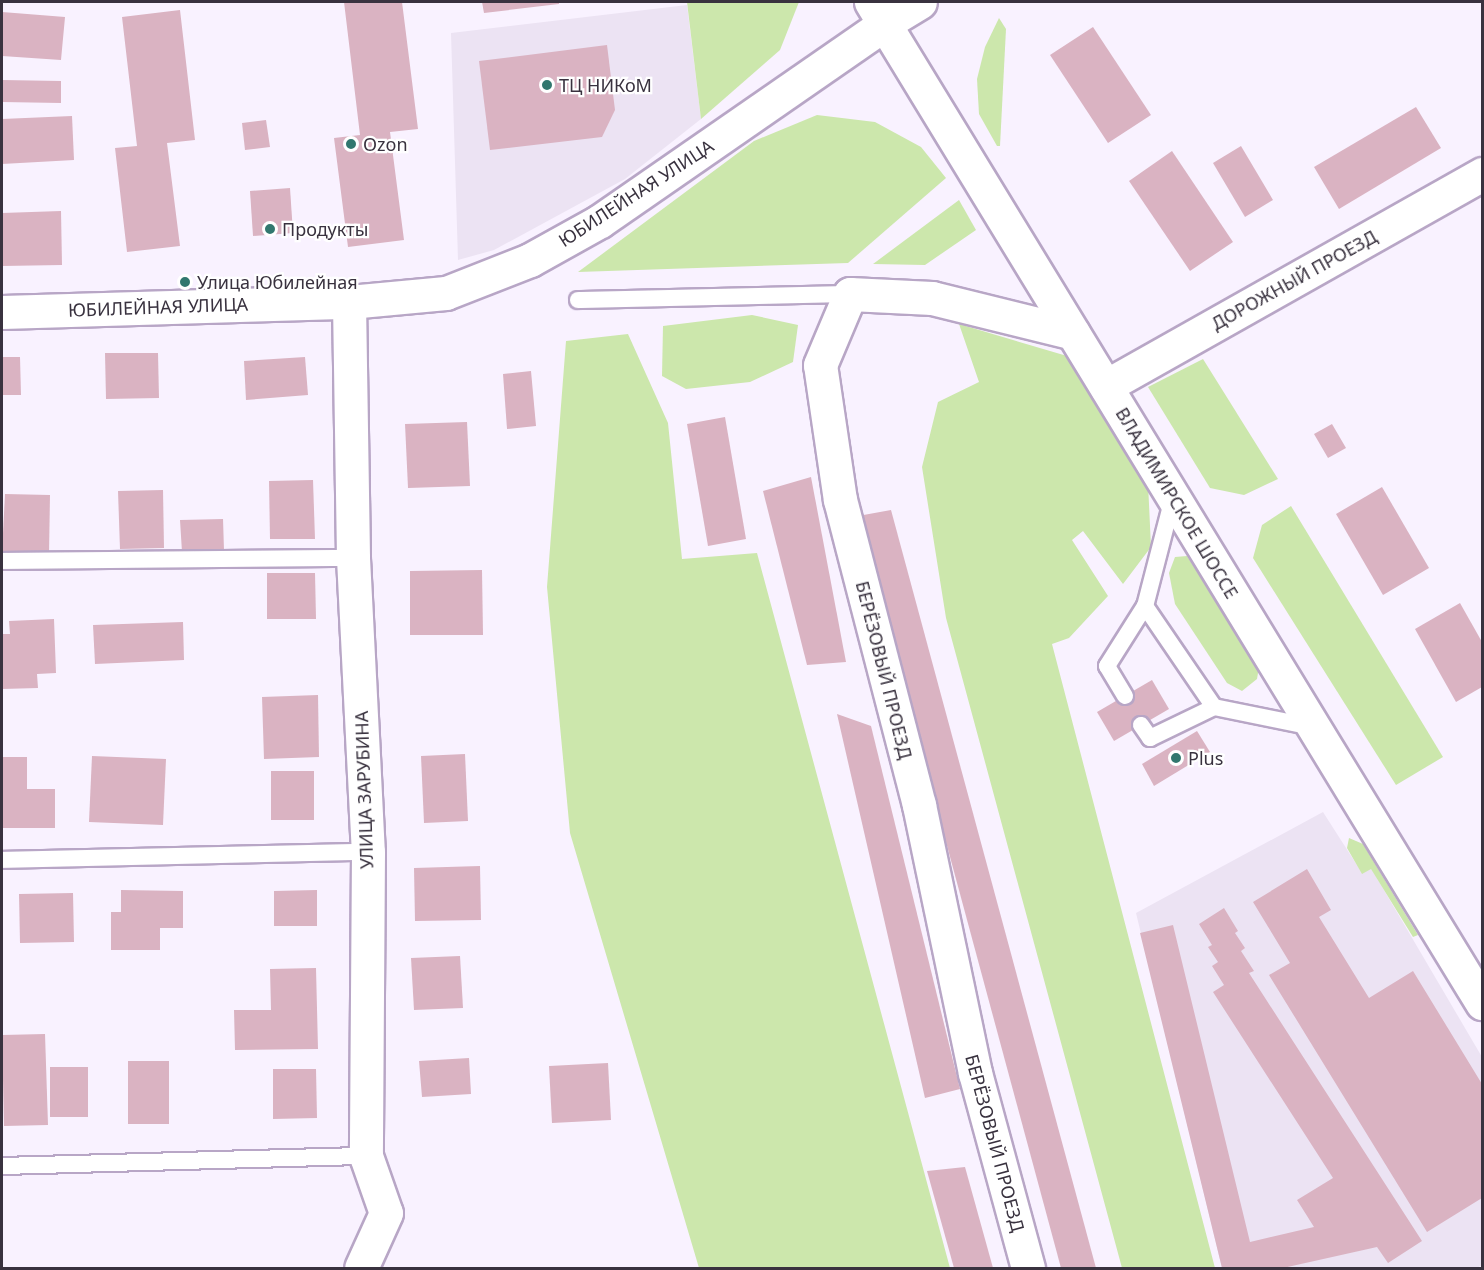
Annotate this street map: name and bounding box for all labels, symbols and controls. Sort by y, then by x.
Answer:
place label: ТЦ НИКоМ [559,74,652,96]
marker: ТЦ НИКоМ [540,78,554,92]
place label: Ozon [363,133,408,155]
street label: ЮБИЛЕЙНАЯ УЛИЦА [555,135,717,251]
marker: Ozon [344,137,358,151]
place label: Продукты [282,218,368,240]
marker: Продукты [263,222,277,236]
street label: ДОРОЖНЫЙ ПРОЕЗД [1208,226,1380,334]
place label: Улица Юбилейная [197,271,358,293]
marker: Улица Юбилейная [178,275,192,289]
street label: ЮБИЛЕЙНАЯ УЛИЦА [68,293,248,321]
street label: ВЛАДИМИРСКОЕ ШОССЕ [1111,404,1243,602]
street label: БЕРЁЗОВЫЙ ПРОЕЗД [851,579,917,761]
street label: УЛИЦА ЗАРУБИНА [350,711,378,869]
place label: Plus [1188,747,1223,769]
marker: Plus [1169,751,1183,765]
street label: БЕРЁЗОВЫЙ ПРОЕЗД [961,1052,1029,1234]

